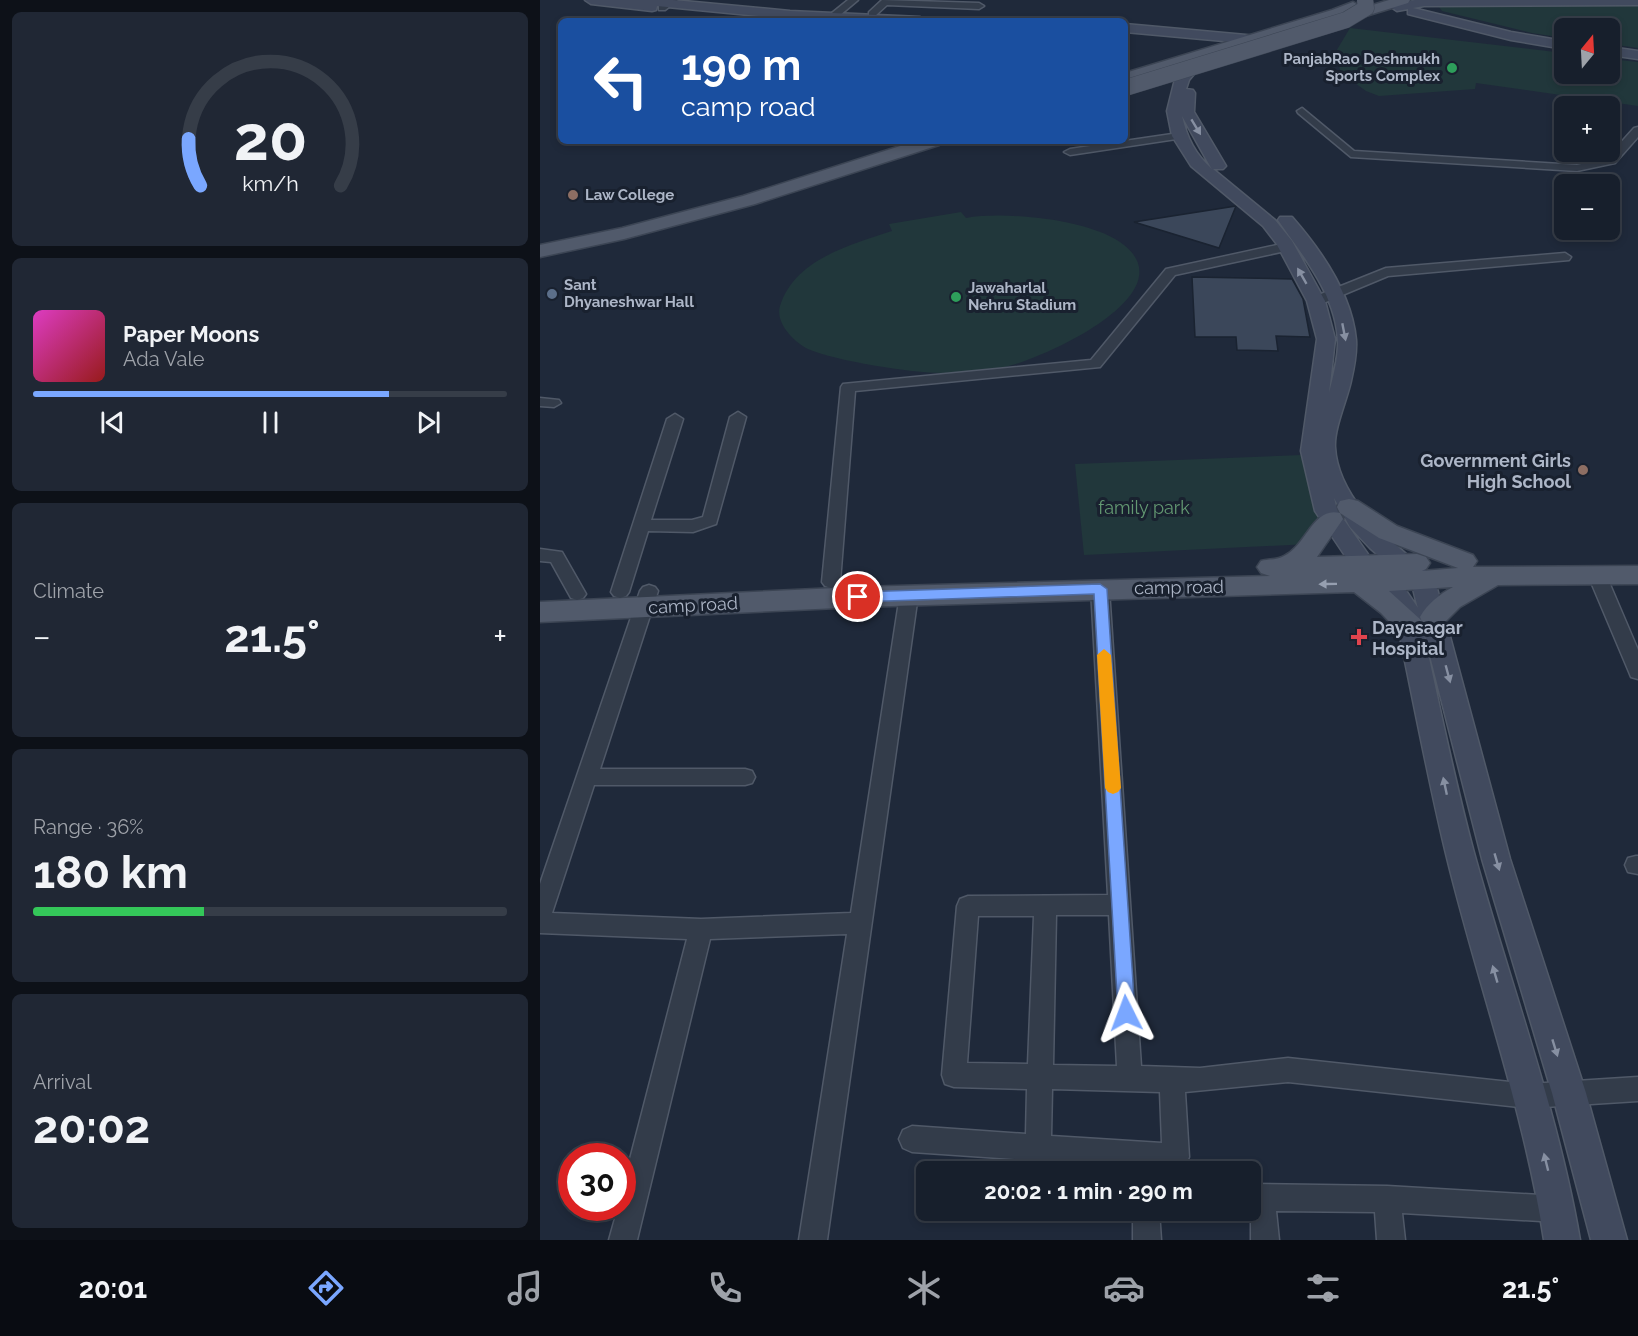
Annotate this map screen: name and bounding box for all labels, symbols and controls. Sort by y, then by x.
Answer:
north arrow [1554,18,1620,84]
map controls [1554,18,1620,240]
text: 190 m [681,41,801,90]
icon: left [582,42,660,120]
place label: PanjabRao Deshmukh Sports Complex [1283,50,1440,85]
marker: PanjabRao Deshmukh Sports Complex [1445,61,1459,75]
text: camp road [681,91,816,122]
button: + [1554,96,1620,162]
text: 20 [233,101,307,175]
one-way arrow [1191,119,1202,135]
text: km/h [242,171,298,196]
button: − [1554,174,1620,240]
place label: Law College [585,186,674,204]
marker: Law College [566,188,580,202]
one-way arrow [1297,267,1307,284]
place label: Sant Dhyaneshwar Hall [564,276,694,311]
place label: Jawaharlal Nehru Stadium [968,279,1076,314]
marker: Sant Dhyaneshwar Hall [545,287,559,301]
marker: Jawaharlal Nehru Stadium [949,290,963,304]
text: Paper Moons [123,321,259,347]
one-way arrow [1340,323,1350,341]
text: Ada Vale [123,347,205,371]
icon: previous [96,406,129,439]
icon: pause [254,406,287,439]
icon: next [412,406,445,439]
place label: Government Girls High School [1420,450,1571,492]
marker: Government Girls High School [1576,463,1590,477]
park label: family park [1098,497,1190,518]
pin [832,571,883,622]
street label: camp road [1134,576,1224,598]
text: Climate [33,579,104,603]
one-way arrow [1318,579,1337,588]
icon: arrive [841,580,874,613]
street label: camp road [648,592,738,618]
text: 21.5° [224,610,320,663]
text: − [33,617,51,656]
text: + [493,617,507,656]
place label: Dayasagar Hospital [1372,617,1463,659]
marker: Dayasagar Hospital [1350,628,1368,646]
one-way arrow [1443,664,1453,683]
one-way arrow [1440,776,1450,795]
text: Range · 36% [33,815,144,839]
text: 180 km [33,846,188,899]
one-way arrow [1493,853,1502,871]
one-way arrow [1489,965,1499,983]
position arrow [1094,981,1158,1045]
one-way arrow [1551,1039,1560,1057]
text: Arrival [33,1070,92,1094]
text: 20:02 [33,1101,150,1154]
speed limit sign: 30 [558,1143,636,1221]
one-way arrow [1540,1153,1550,1171]
text: 20:02 · 1 min · 290 m [984,1178,1193,1204]
icon: directions [305,1267,347,1309]
icon: music [504,1267,546,1309]
icon: phone [704,1267,746,1309]
icon: climate [903,1267,945,1309]
icon: car [1103,1267,1145,1309]
icon: filters [1302,1267,1344,1309]
text: 20:01 [79,1273,147,1304]
text: 21.5° [1502,1273,1559,1304]

